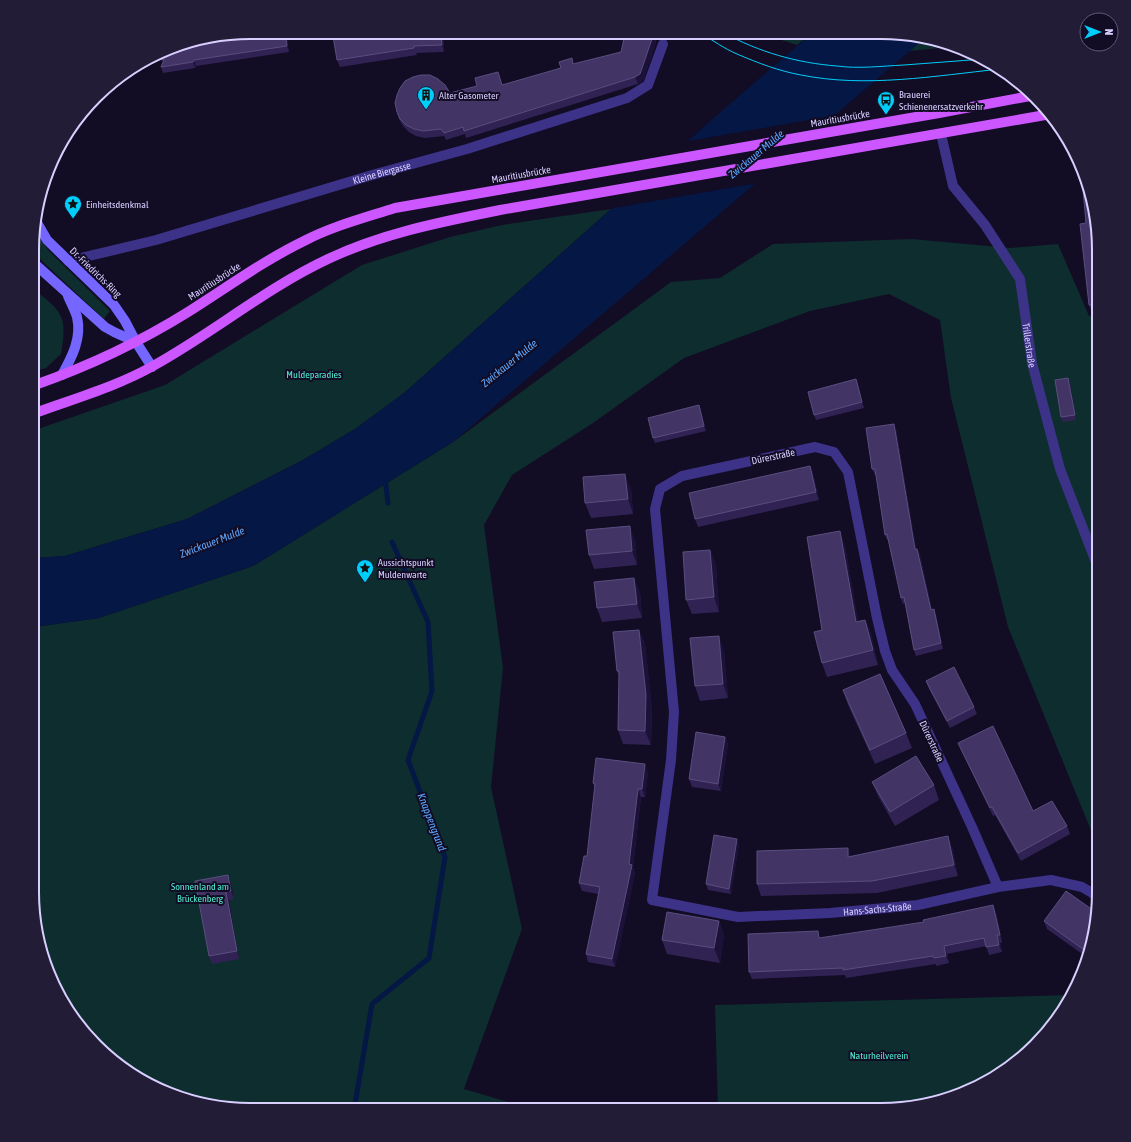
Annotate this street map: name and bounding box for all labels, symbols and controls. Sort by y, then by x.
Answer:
north arrow [1079,12,1119,52]
text: N [1103,29,1115,35]
building icon: Alter Gasometer [416,85,436,110]
place label: Brauerei Schienenersatzverkehr [899,89,984,112]
place label: Alter Gasometer [439,90,499,101]
bus stop icon: Brauerei Schienenersatzverkehr [876,90,896,115]
street label: Mauritiusbrücke [810,108,871,129]
water label: Zwickauer Mulde [726,127,786,181]
street label: Kleine Biergasse [351,160,412,186]
street label: Mauritiusbrücke [491,164,552,185]
place icon: Einheitsdenkmal [63,194,83,219]
place label: Einheitsdenkmal [86,199,149,210]
street label: Dr.-Friedrichs-Ring [68,245,124,300]
street label: Mauritiusbrücke [186,260,243,302]
street label: Trillerstraße [1020,322,1038,369]
water label: Zwickauer Mulde [479,337,539,389]
park label: Muldeparadies [286,369,342,380]
street label: Dürerstraße [750,446,796,466]
water label: Zwickauer Mulde [178,524,246,560]
place label: Aussichtspunkt Muldenwarte [378,557,434,580]
place icon: Aussichtspunkt Muldenwarte [355,558,375,583]
street label: Dürerstraße [917,719,946,764]
water label: Knappengrund [415,791,449,853]
park label: Sonnenland am Brückenberg [171,881,229,904]
street label: Hans-Sachs-Straße [843,901,913,918]
park label: Naturheilverein [850,1050,908,1061]

